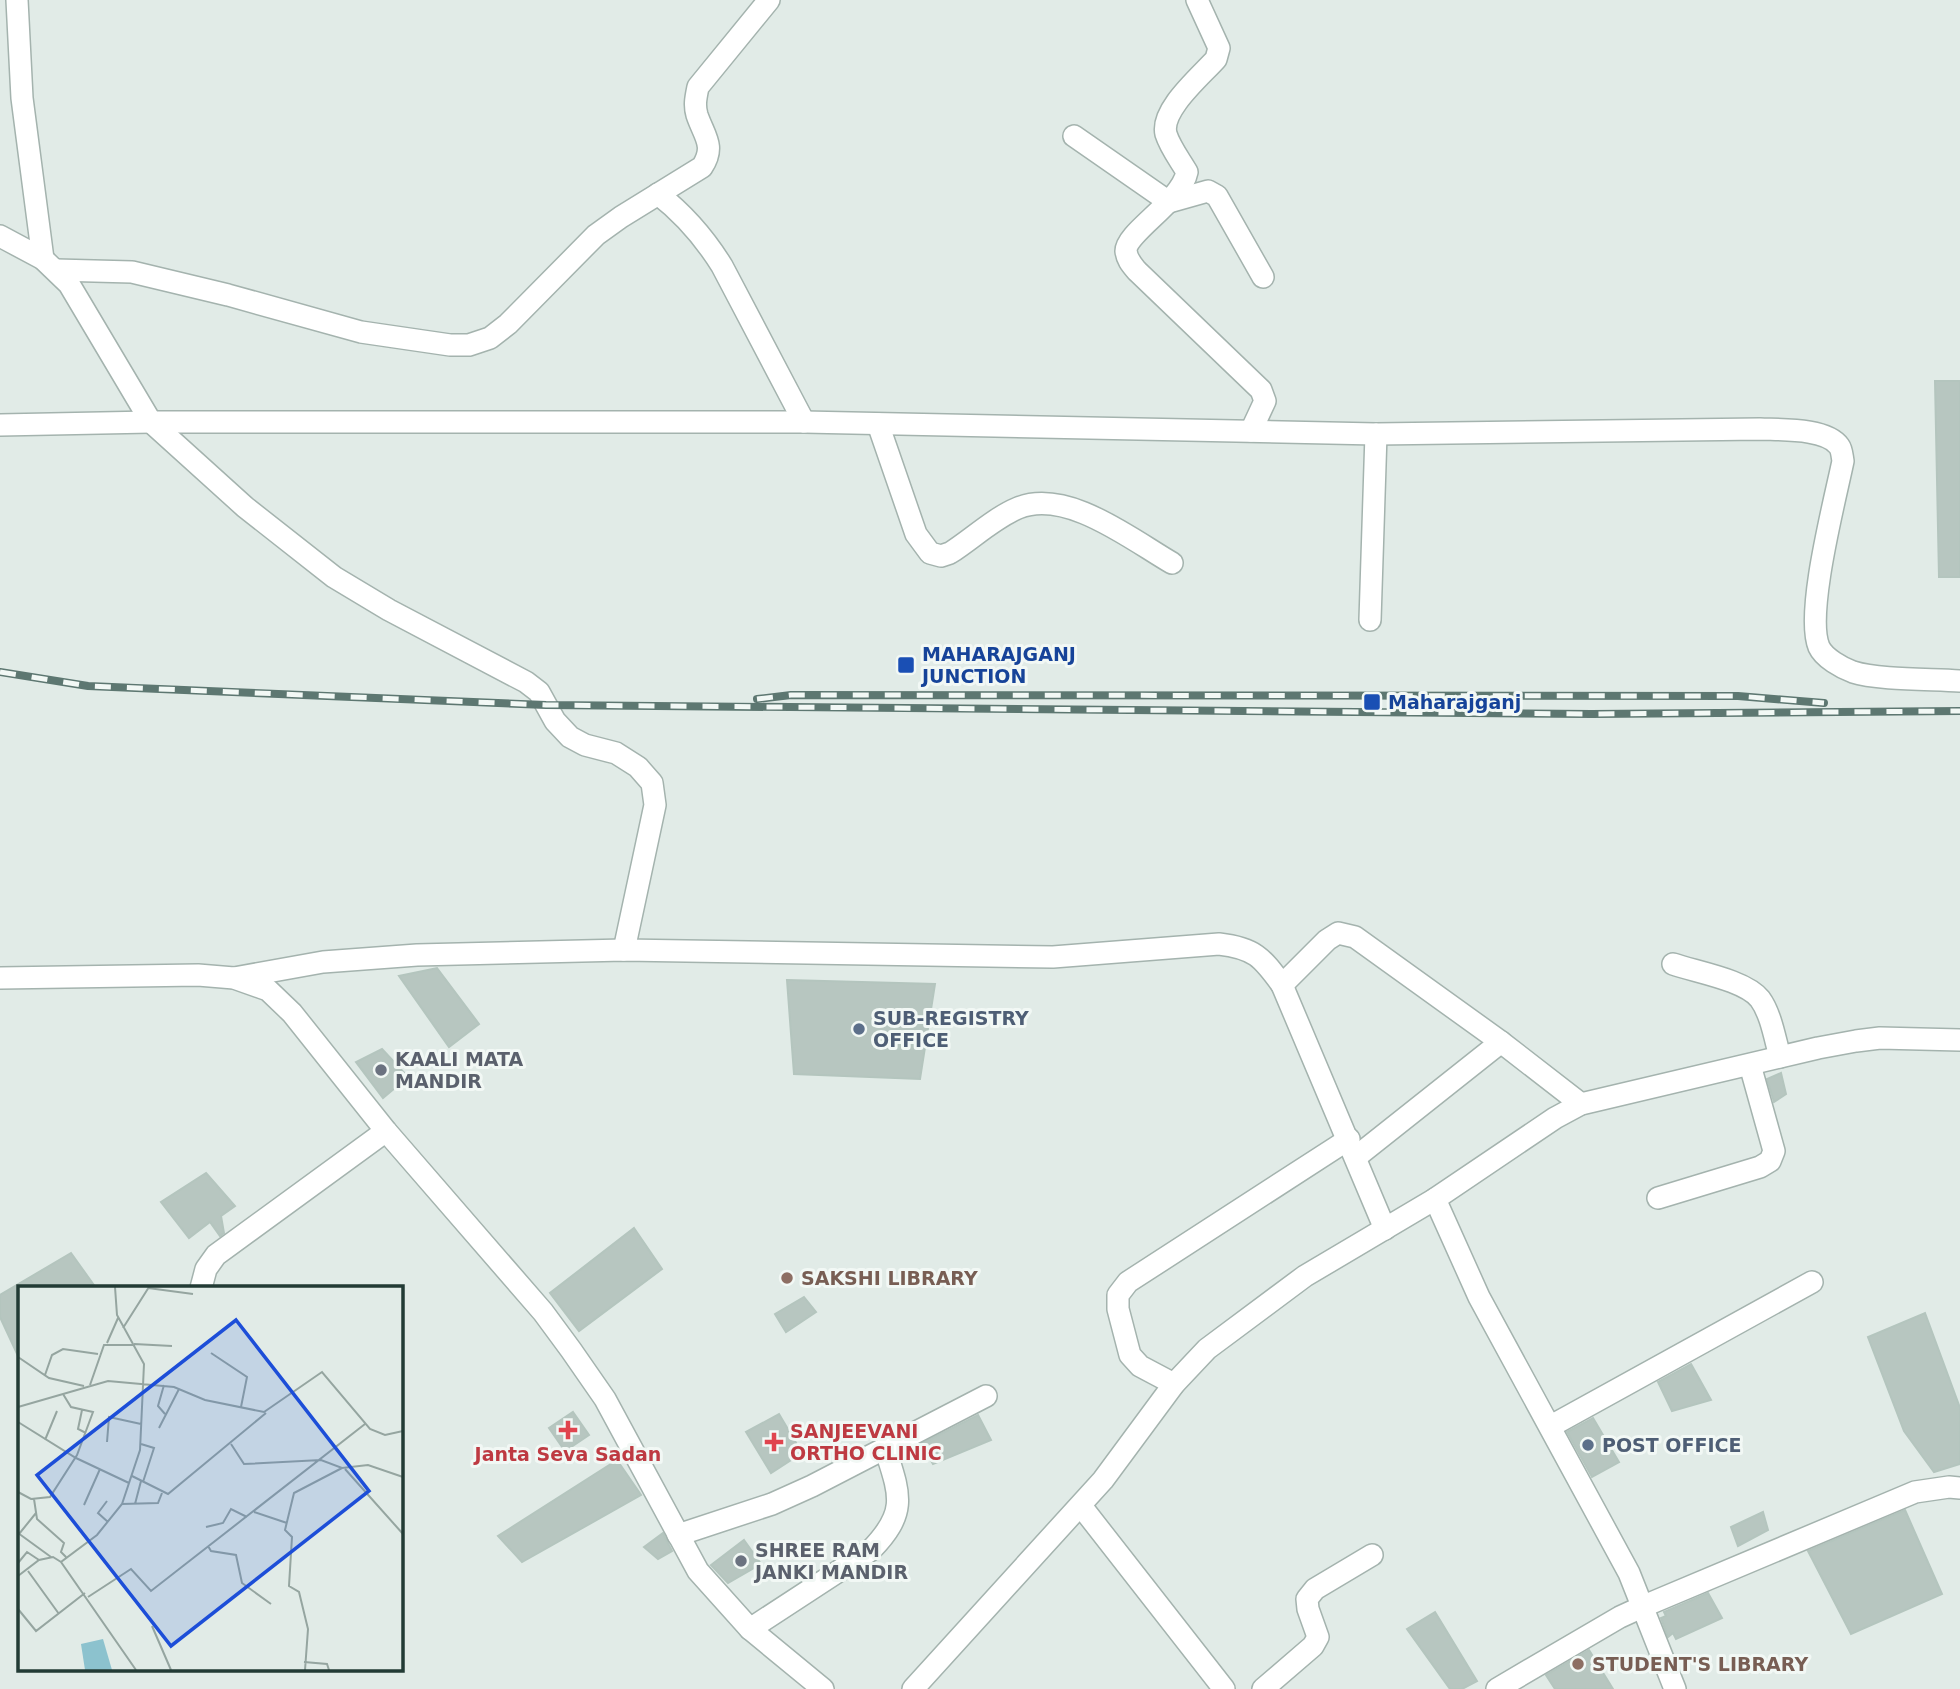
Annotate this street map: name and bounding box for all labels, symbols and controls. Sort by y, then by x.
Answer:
place label: MAHARAJGANJ JUNCTION [920,643,1076,687]
marker: MAHARAJGANJ JUNCTION [896,655,916,675]
place label: Maharajganj [1388,691,1521,713]
marker: Maharajganj [1362,692,1382,712]
place label: SUB-REGISTRY OFFICE [873,1007,1029,1051]
marker: SUB-REGISTRY OFFICE [851,1021,867,1037]
place label: KAALI MATA MANDIR [395,1048,524,1092]
marker: KAALI MATA MANDIR [373,1062,389,1078]
place label: SAKSHI LIBRARY [801,1267,978,1289]
marker: SAKSHI LIBRARY [779,1270,795,1286]
inset map [18,1286,402,1672]
marker: Janta Seva Sadan [558,1420,578,1440]
place label: SANJEEVANI ORTHO CLINIC [790,1420,942,1464]
marker: SANJEEVANI ORTHO CLINIC [764,1432,784,1452]
place label: POST OFFICE [1602,1434,1741,1456]
marker: POST OFFICE [1580,1437,1596,1453]
place label: Janta Seva Sadan [473,1443,661,1465]
place label: SHREE RAM JANKI MANDIR [753,1539,908,1583]
marker: SHREE RAM JANKI MANDIR [733,1553,749,1569]
place label: STUDENT'S LIBRARY [1592,1653,1808,1675]
marker: STUDENT'S LIBRARY [1570,1656,1586,1672]

